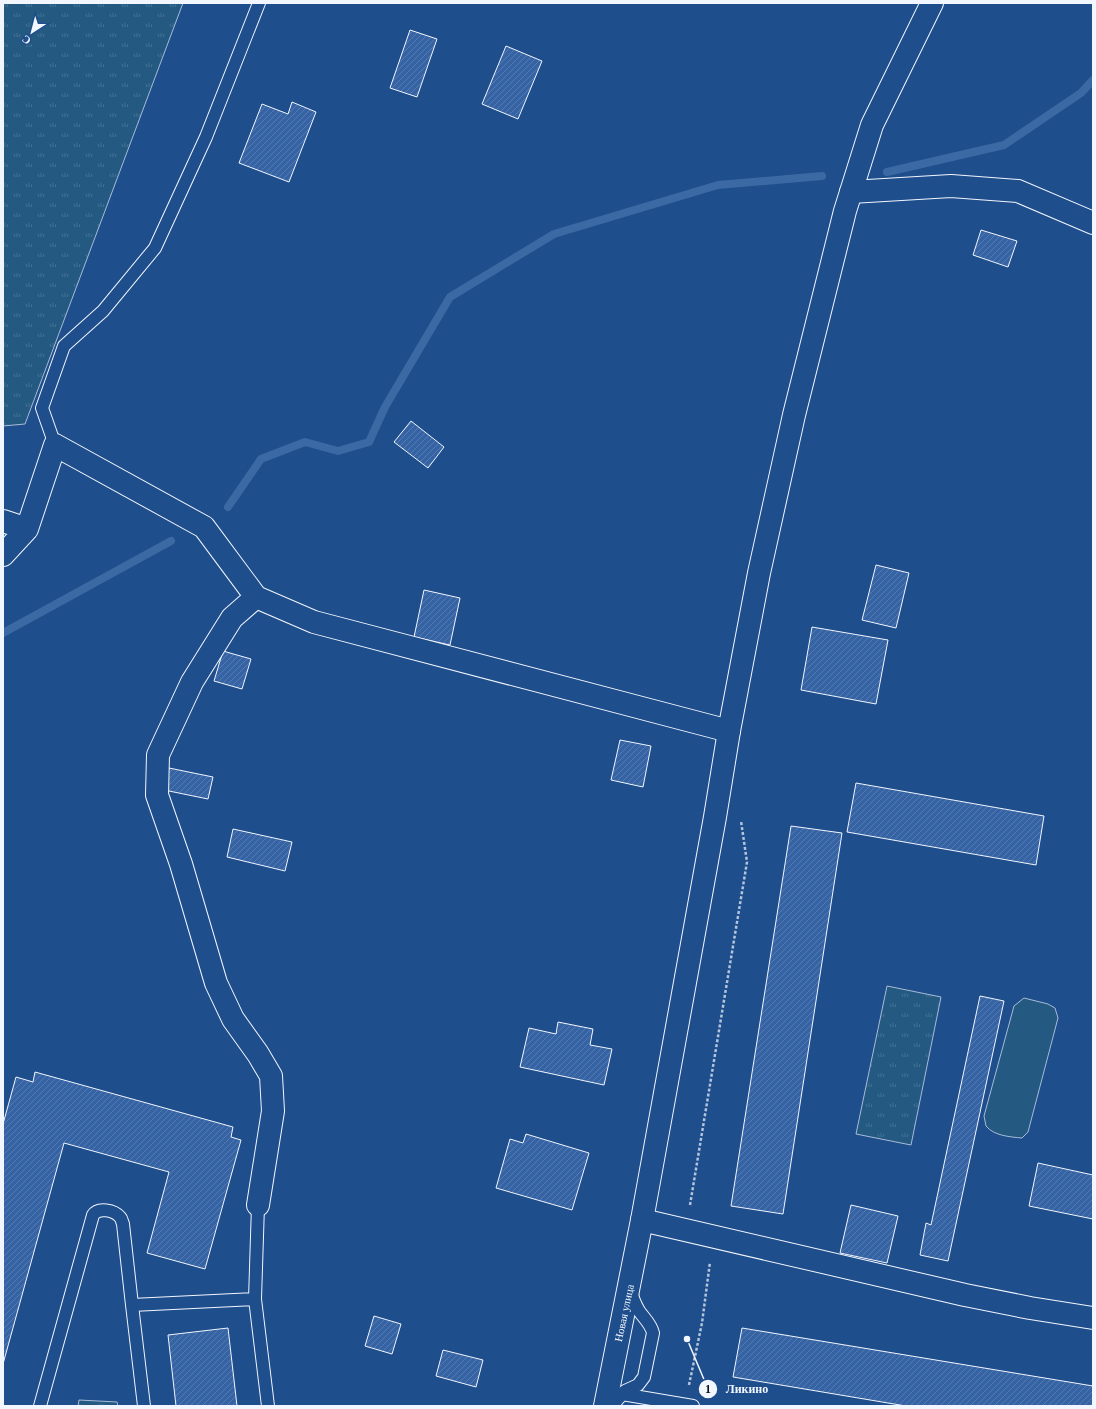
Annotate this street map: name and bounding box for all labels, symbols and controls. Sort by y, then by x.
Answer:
north arrow [12,12,52,52]
text: С [19,33,33,47]
street label: Новая улица [612,1283,636,1343]
callout: Ликино [698,1377,777,1401]
text: 1 [705,1382,711,1396]
text: Ликино [726,1382,768,1396]

